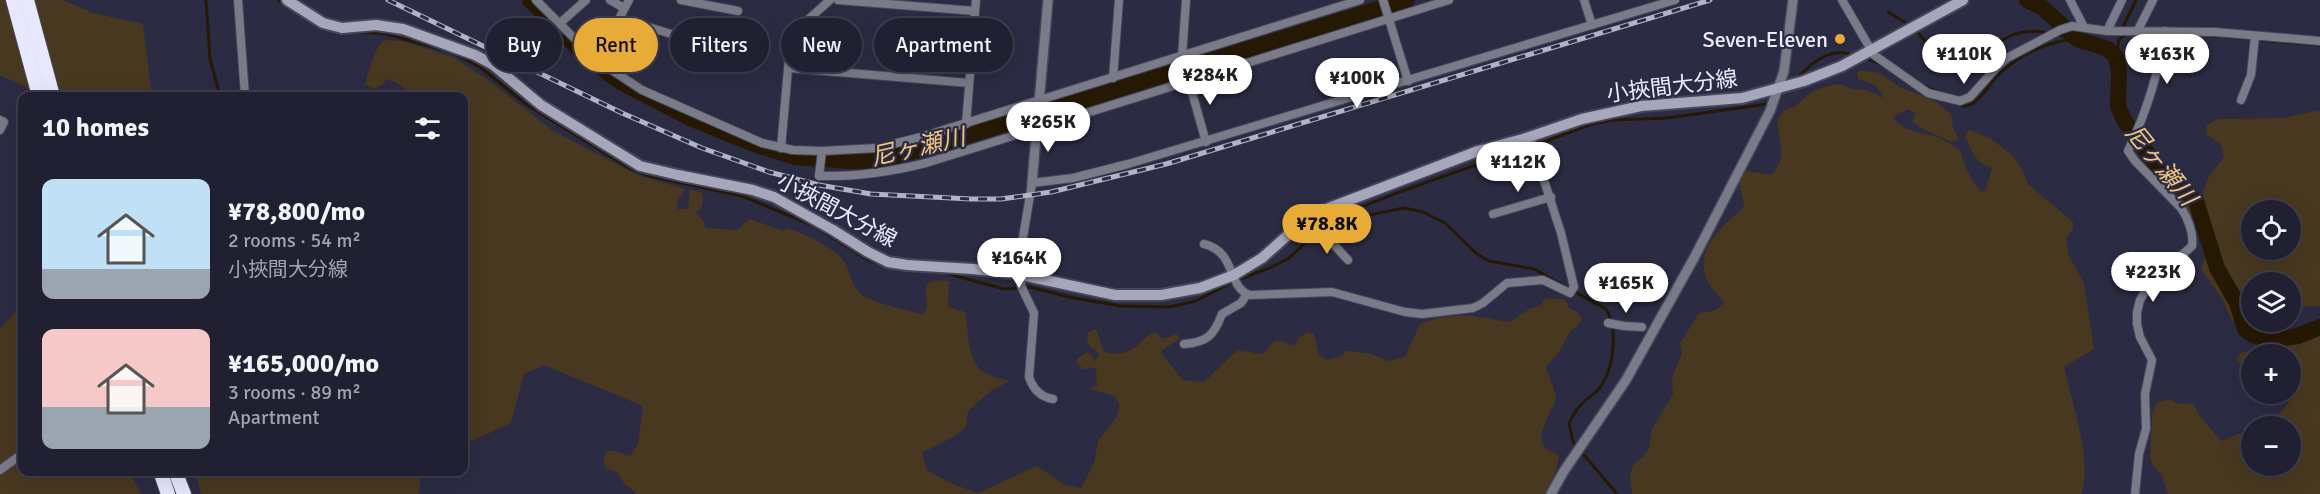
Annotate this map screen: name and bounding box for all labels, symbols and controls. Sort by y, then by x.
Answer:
chip: Buy [486,18,562,72]
chip: Rent [574,18,658,72]
chip: Filters [670,18,769,72]
chip: New [781,18,862,72]
chip: Apartment [874,18,1013,72]
place label: Seven-Eleven [1702,26,1828,53]
marker: Seven-Eleven [1833,32,1847,46]
pin: ¥110K [1922,34,2006,85]
pin: ¥163K [2125,34,2209,85]
text: ¥110K [1936,41,1992,66]
text: ¥163K [2139,41,2195,66]
pin: ¥284K [1168,55,1252,106]
pin: ¥100K [1315,58,1399,109]
text: ¥284K [1182,62,1238,87]
text: ¥100K [1329,65,1385,90]
street label: 小挾間大分線 [1605,65,1739,107]
pin: ¥265K [1006,102,1090,153]
text: ¥265K [1020,109,1076,134]
text: 10 homes [42,112,149,144]
icon: filters [411,112,444,145]
water label: 尼ヶ瀬川 [2119,118,2205,214]
water label: 尼ヶ瀬川 [868,121,971,172]
pin: ¥112K [1476,142,1560,193]
text: ¥112K [1490,149,1546,174]
street label: 小挾間大分線 [772,167,902,253]
text: ¥78,800/mo [228,196,365,228]
map controls [2241,200,2301,476]
button: locate [2241,200,2301,260]
icon: home [90,203,162,275]
pin: ¥78.8K [1278,204,1376,255]
text: ¥78.8K [1296,211,1358,236]
text: 2 rooms · 54 m² [228,228,361,253]
pin: ¥164K [977,238,1061,289]
text: ¥164K [991,245,1047,270]
pin: ¥223K [2111,252,2195,303]
text: 小挾間大分線 [228,257,348,282]
text: ¥223K [2125,259,2181,284]
pin: ¥165K [1584,263,1668,314]
text: ¥165K [1598,270,1654,295]
button: layers [2241,272,2301,332]
button: + [2241,344,2301,404]
text: ¥165,000/mo [228,348,379,380]
icon: home [90,353,162,425]
text: 3 rooms · 89 m² [228,380,361,405]
text: Apartment [228,405,320,430]
button: − [2241,416,2301,476]

